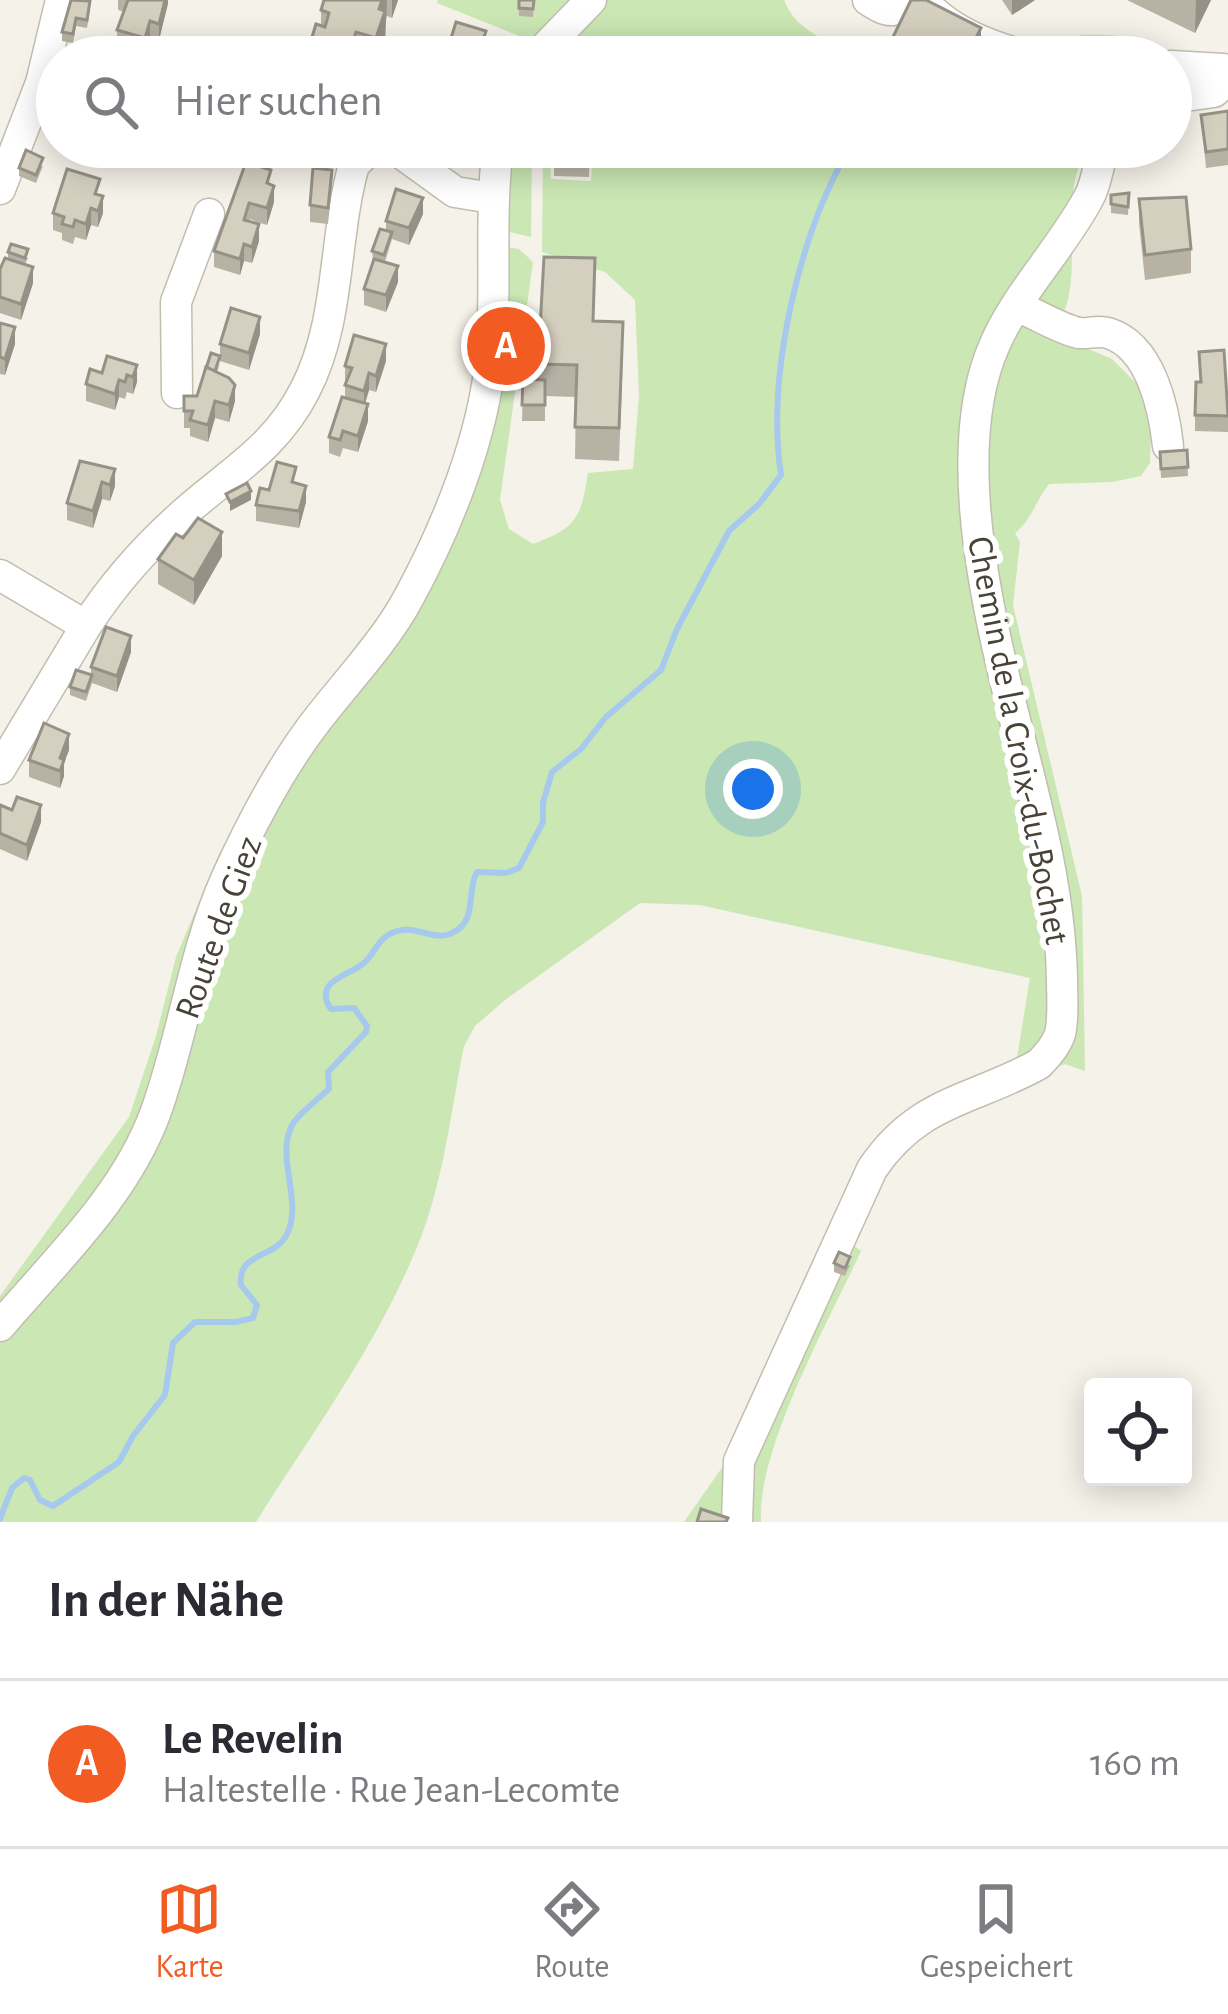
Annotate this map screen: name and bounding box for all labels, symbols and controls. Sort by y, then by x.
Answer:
search box [36,36,1192,168]
icon: search [78,69,144,135]
text: Hier suchen [174,79,383,124]
pin: A [467,301,545,391]
street label: Chemin de la Croix-du-Bochet [961,533,1075,948]
your location [723,759,783,819]
street label: Route de Giez [169,832,268,1024]
map controls [1084,1378,1192,1486]
button: locate [1084,1378,1192,1486]
text: In der Nähe [48,1575,284,1626]
text: Le Revelin [162,1717,343,1762]
text: A [75,1744,99,1783]
text: 160 m [1090,1744,1180,1783]
text: Haltestelle · Rue Jean-Lecomte [162,1771,620,1810]
tab: Karte [155,1876,224,1988]
tab: Route [534,1876,610,1988]
tab: Gespeichert [920,1876,1073,1988]

